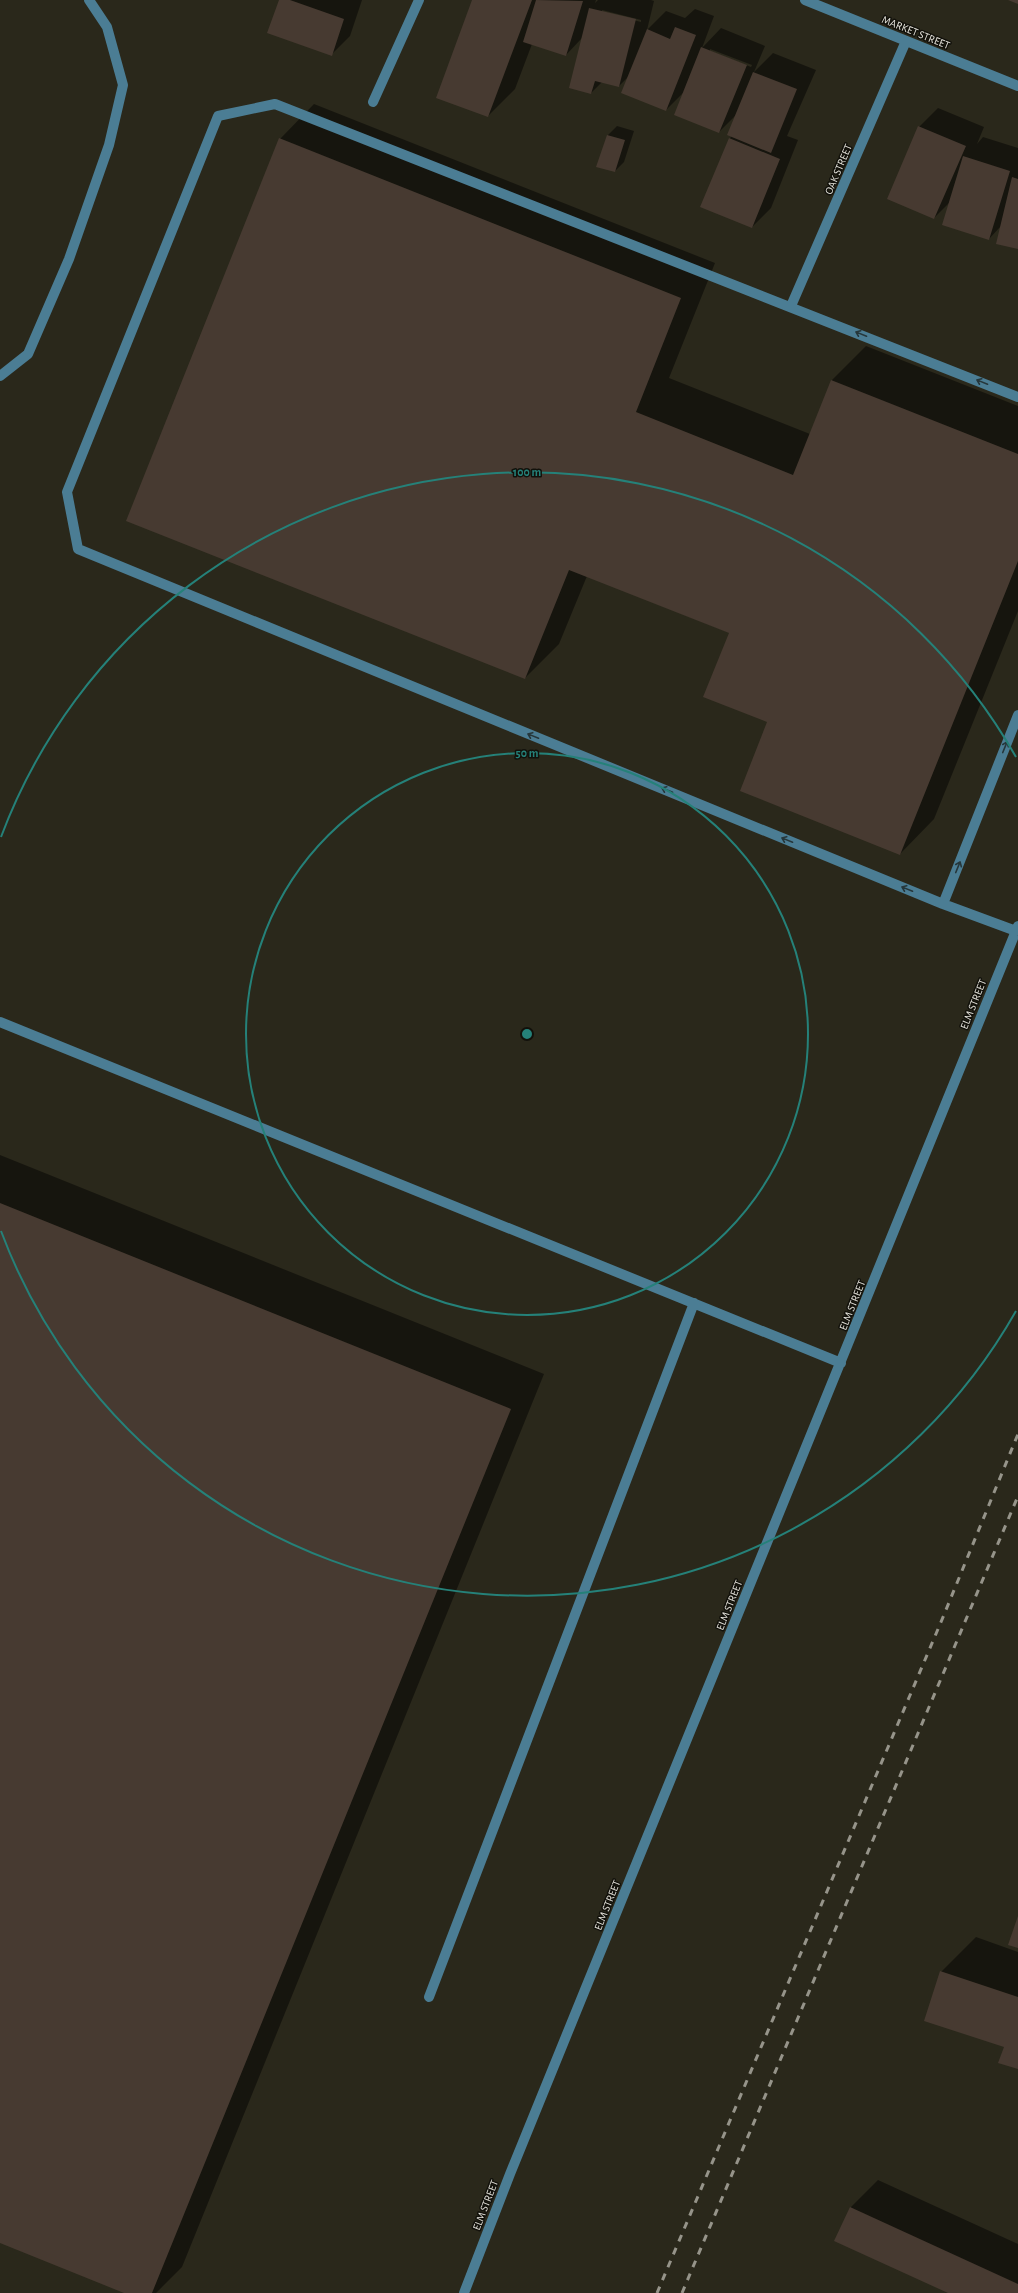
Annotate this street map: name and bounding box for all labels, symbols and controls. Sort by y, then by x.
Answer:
street label: MARKET STREET [880,14,952,51]
street label: OAK STREET [823,142,854,196]
one-way arrow [856,329,868,337]
one-way arrow [976,378,988,386]
text: 100 m [513,466,541,478]
one-way arrow [528,731,540,739]
one-way arrow [1002,741,1010,753]
text: 50 m [516,747,539,759]
one-way arrow [661,786,673,794]
one-way arrow [781,835,793,843]
one-way arrow [954,862,962,874]
one-way arrow [902,885,914,892]
street label: ELM STREET [958,977,989,1031]
centre of rings [520,1027,534,1041]
street label: ELM STREET [837,1278,868,1332]
street label: ELM STREET [714,1578,745,1632]
street label: ELM STREET [592,1878,623,1932]
street label: ELM STREET [471,2178,500,2232]

